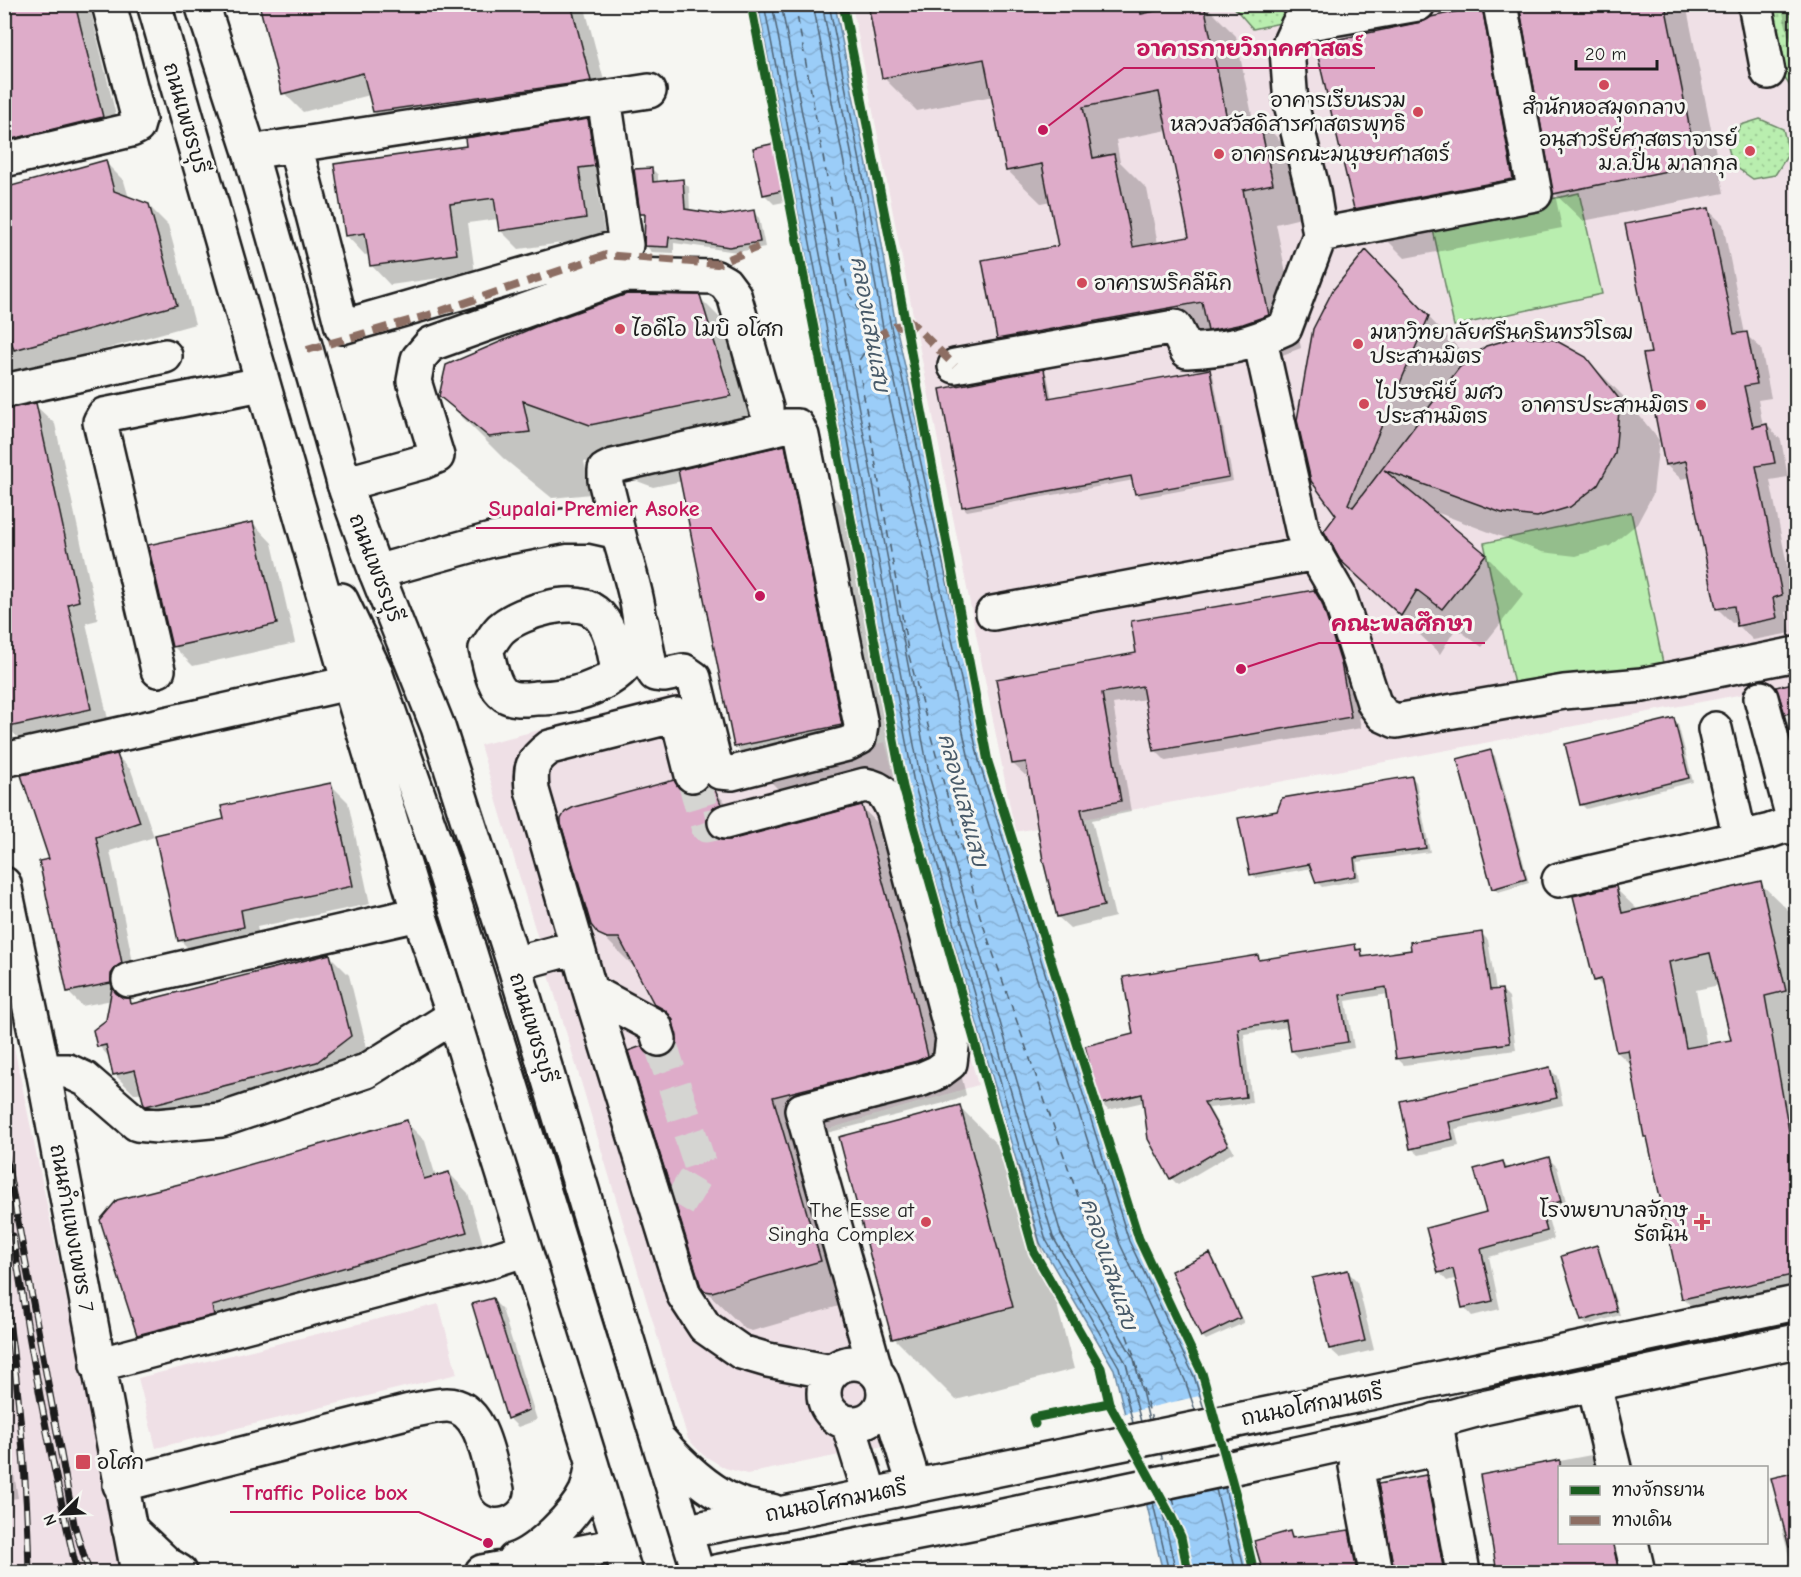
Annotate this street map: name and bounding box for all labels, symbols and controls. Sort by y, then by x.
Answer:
callout: อาคารกายวิภาคศาสตร์ [1124,28,1375,68]
scale bar [1576,33,1657,71]
text: อาคารกายวิภาคศาสตร์ [1136,34,1364,62]
text: 20 m [1585,44,1626,65]
street label: ถนนเพชรบุรี [155,60,213,177]
marker: สำนักหอสมุดกลาง [1597,78,1611,92]
place label: อาคารเรียนรวม หลวงสวัสดิสารศาสตรพุทธิ [1170,88,1406,140]
place label: สำนักหอสมุดกลาง [1522,94,1686,123]
marker: อาคารเรียนรวม หลวงสวัสดิสารศาสตรพุทธิ [1411,105,1425,119]
place label: อนุสาวรีย์ศาสตราจารย์ ม.ล.ปิ่น มาลากุล [1539,126,1738,179]
place label: อาคารคณะมนุษยศาสตร์ [1231,141,1450,170]
marker: อนุสาวรีย์ศาสตราจารย์ ม.ล.ปิ่น มาลากุล [1743,144,1757,158]
marker: อาคารคณะมนุษยศาสตร์ [1212,147,1226,161]
water label: คลองแสนแสบ [845,254,895,396]
place label: อาคารพริคลีนิก [1094,271,1232,295]
marker: อาคารพริคลีนิก [1075,276,1089,290]
place label: ไอดีโอ โมบิ อโศก [631,316,784,341]
place label: มหาวิทยาลัยศรีนครินทรวิโรฒ ประสานมิตร [1370,319,1634,368]
marker: ไอดีโอ โมบิ อโศก [613,322,627,336]
marker: มหาวิทยาลัยศรีนครินทรวิโรฒ ประสานมิตร [1351,337,1365,351]
place label: ไปรษณีย์ มศว ประสานมิตร [1375,379,1503,428]
place label: อาคารประสานมิตร [1521,393,1689,417]
marker: ไปรษณีย์ มศว ประสานมิตร [1357,397,1371,411]
marker: อาคารประสานมิตร [1694,398,1708,412]
callout: Supalai Premier Asoke [476,488,711,528]
text: Supalai Premier Asoke [488,496,700,522]
street label: ถนนเพชรบุรี [341,510,408,627]
callout: คณะพลศึกษา [1319,603,1485,643]
text: คณะพลศึกษา [1331,611,1473,637]
water label: คลองแสนแสบ [933,731,994,872]
street label: ถนนเพชรบุรี [501,970,561,1087]
street label: ถนนกำแพงเพชร 7 [45,1142,100,1314]
water label: คลองแสนแสบ [1076,1195,1143,1335]
place label: โรงพยาบาลจักษุ รัตนิน [1540,1197,1688,1246]
place label: The Esse at Singha Complex [768,1198,915,1246]
marker: โรงพยาบาลจักษุ รัตนิน [1693,1213,1711,1231]
marker: The Esse at Singha Complex [919,1215,933,1229]
street label: ถนนอโศกมนตรี [1239,1379,1385,1430]
place label: อโศก [97,1449,144,1474]
marker: อโศก [74,1453,92,1471]
legend [1558,1466,1768,1544]
callout: Traffic Police box [230,1472,419,1512]
street label: ถนนอโศกมนตรี [763,1475,909,1526]
text: ทางจักรยาน [1612,1479,1704,1501]
text: Traffic Police box [243,1480,408,1506]
north arrow [33,1484,93,1544]
text: ทางเดิน [1612,1509,1672,1531]
text: N [40,1511,61,1528]

